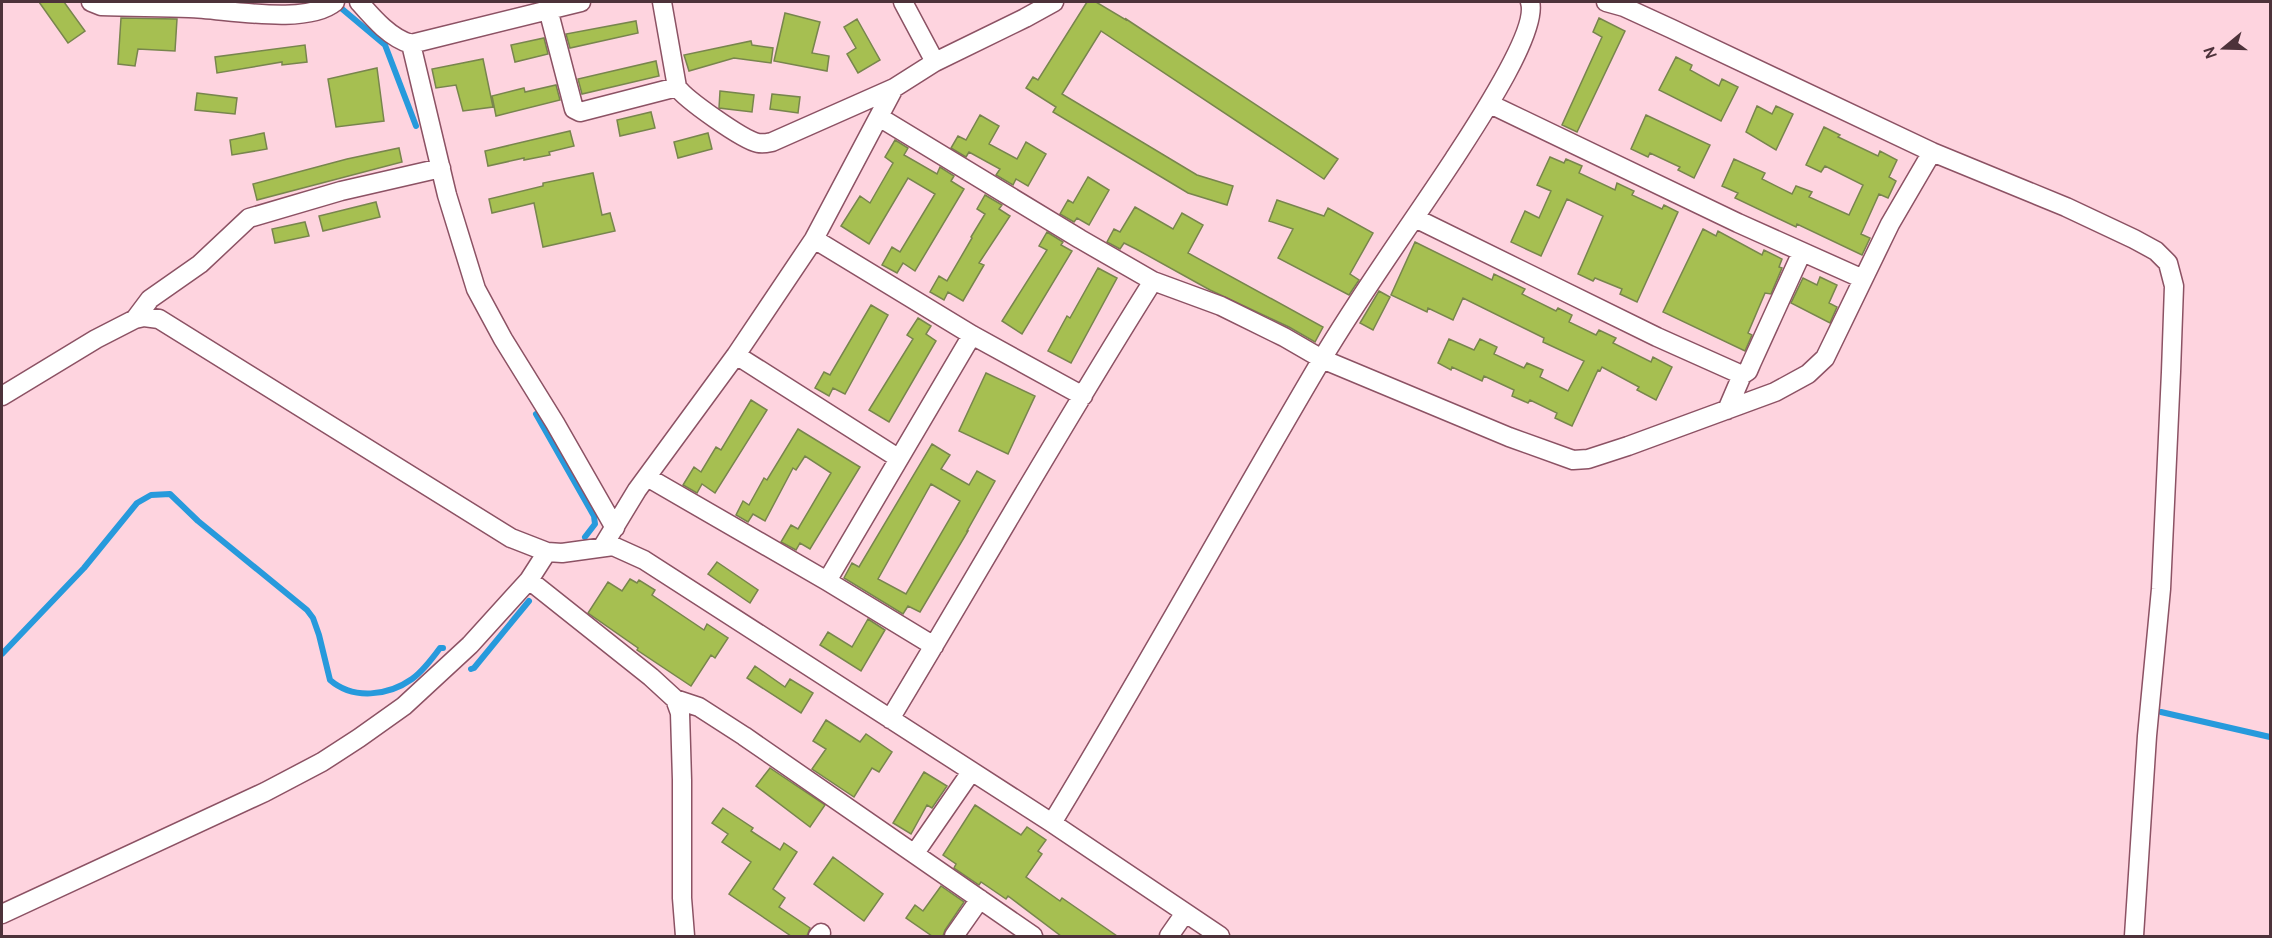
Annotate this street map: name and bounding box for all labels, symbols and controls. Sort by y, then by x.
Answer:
north arrow [2194,18,2254,78]
text: N [2199,44,2221,61]

